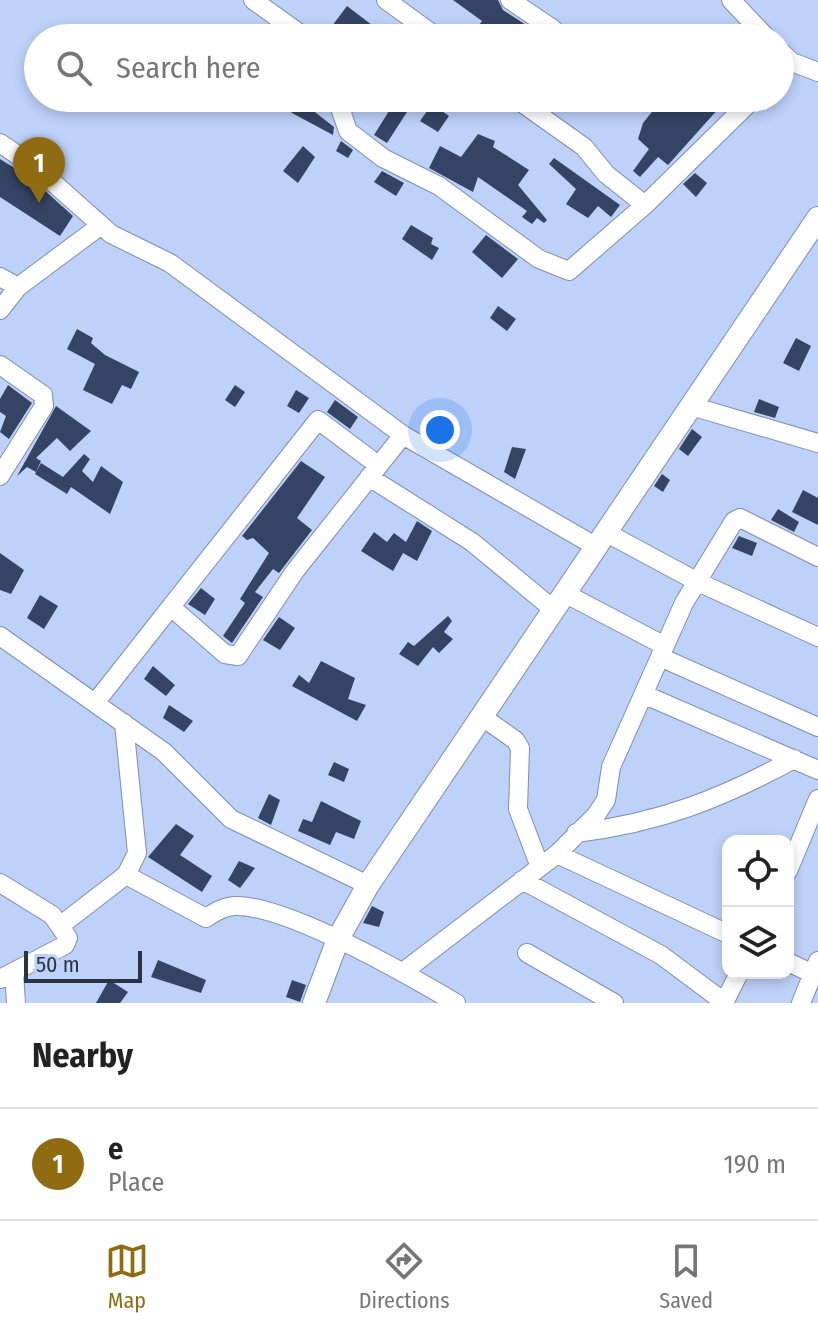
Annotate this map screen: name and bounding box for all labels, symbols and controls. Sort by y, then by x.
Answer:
search box [24,24,794,112]
icon: search [52,46,96,90]
text: Search here [116,50,261,86]
pin: 1 [13,137,65,203]
your location [420,410,460,450]
map controls [722,835,794,979]
button: locate [722,835,794,907]
button: layers [722,907,794,979]
scale bar [24,947,142,983]
text: 50 m [36,951,80,978]
text: Nearby [32,1035,133,1076]
text: e [108,1131,123,1167]
text: 1 [53,1149,64,1180]
text: 190 m [724,1149,786,1180]
text: Place [108,1167,164,1198]
tab: Map [105,1239,149,1314]
tab: Directions [359,1239,450,1314]
tab: Saved [659,1239,713,1314]

